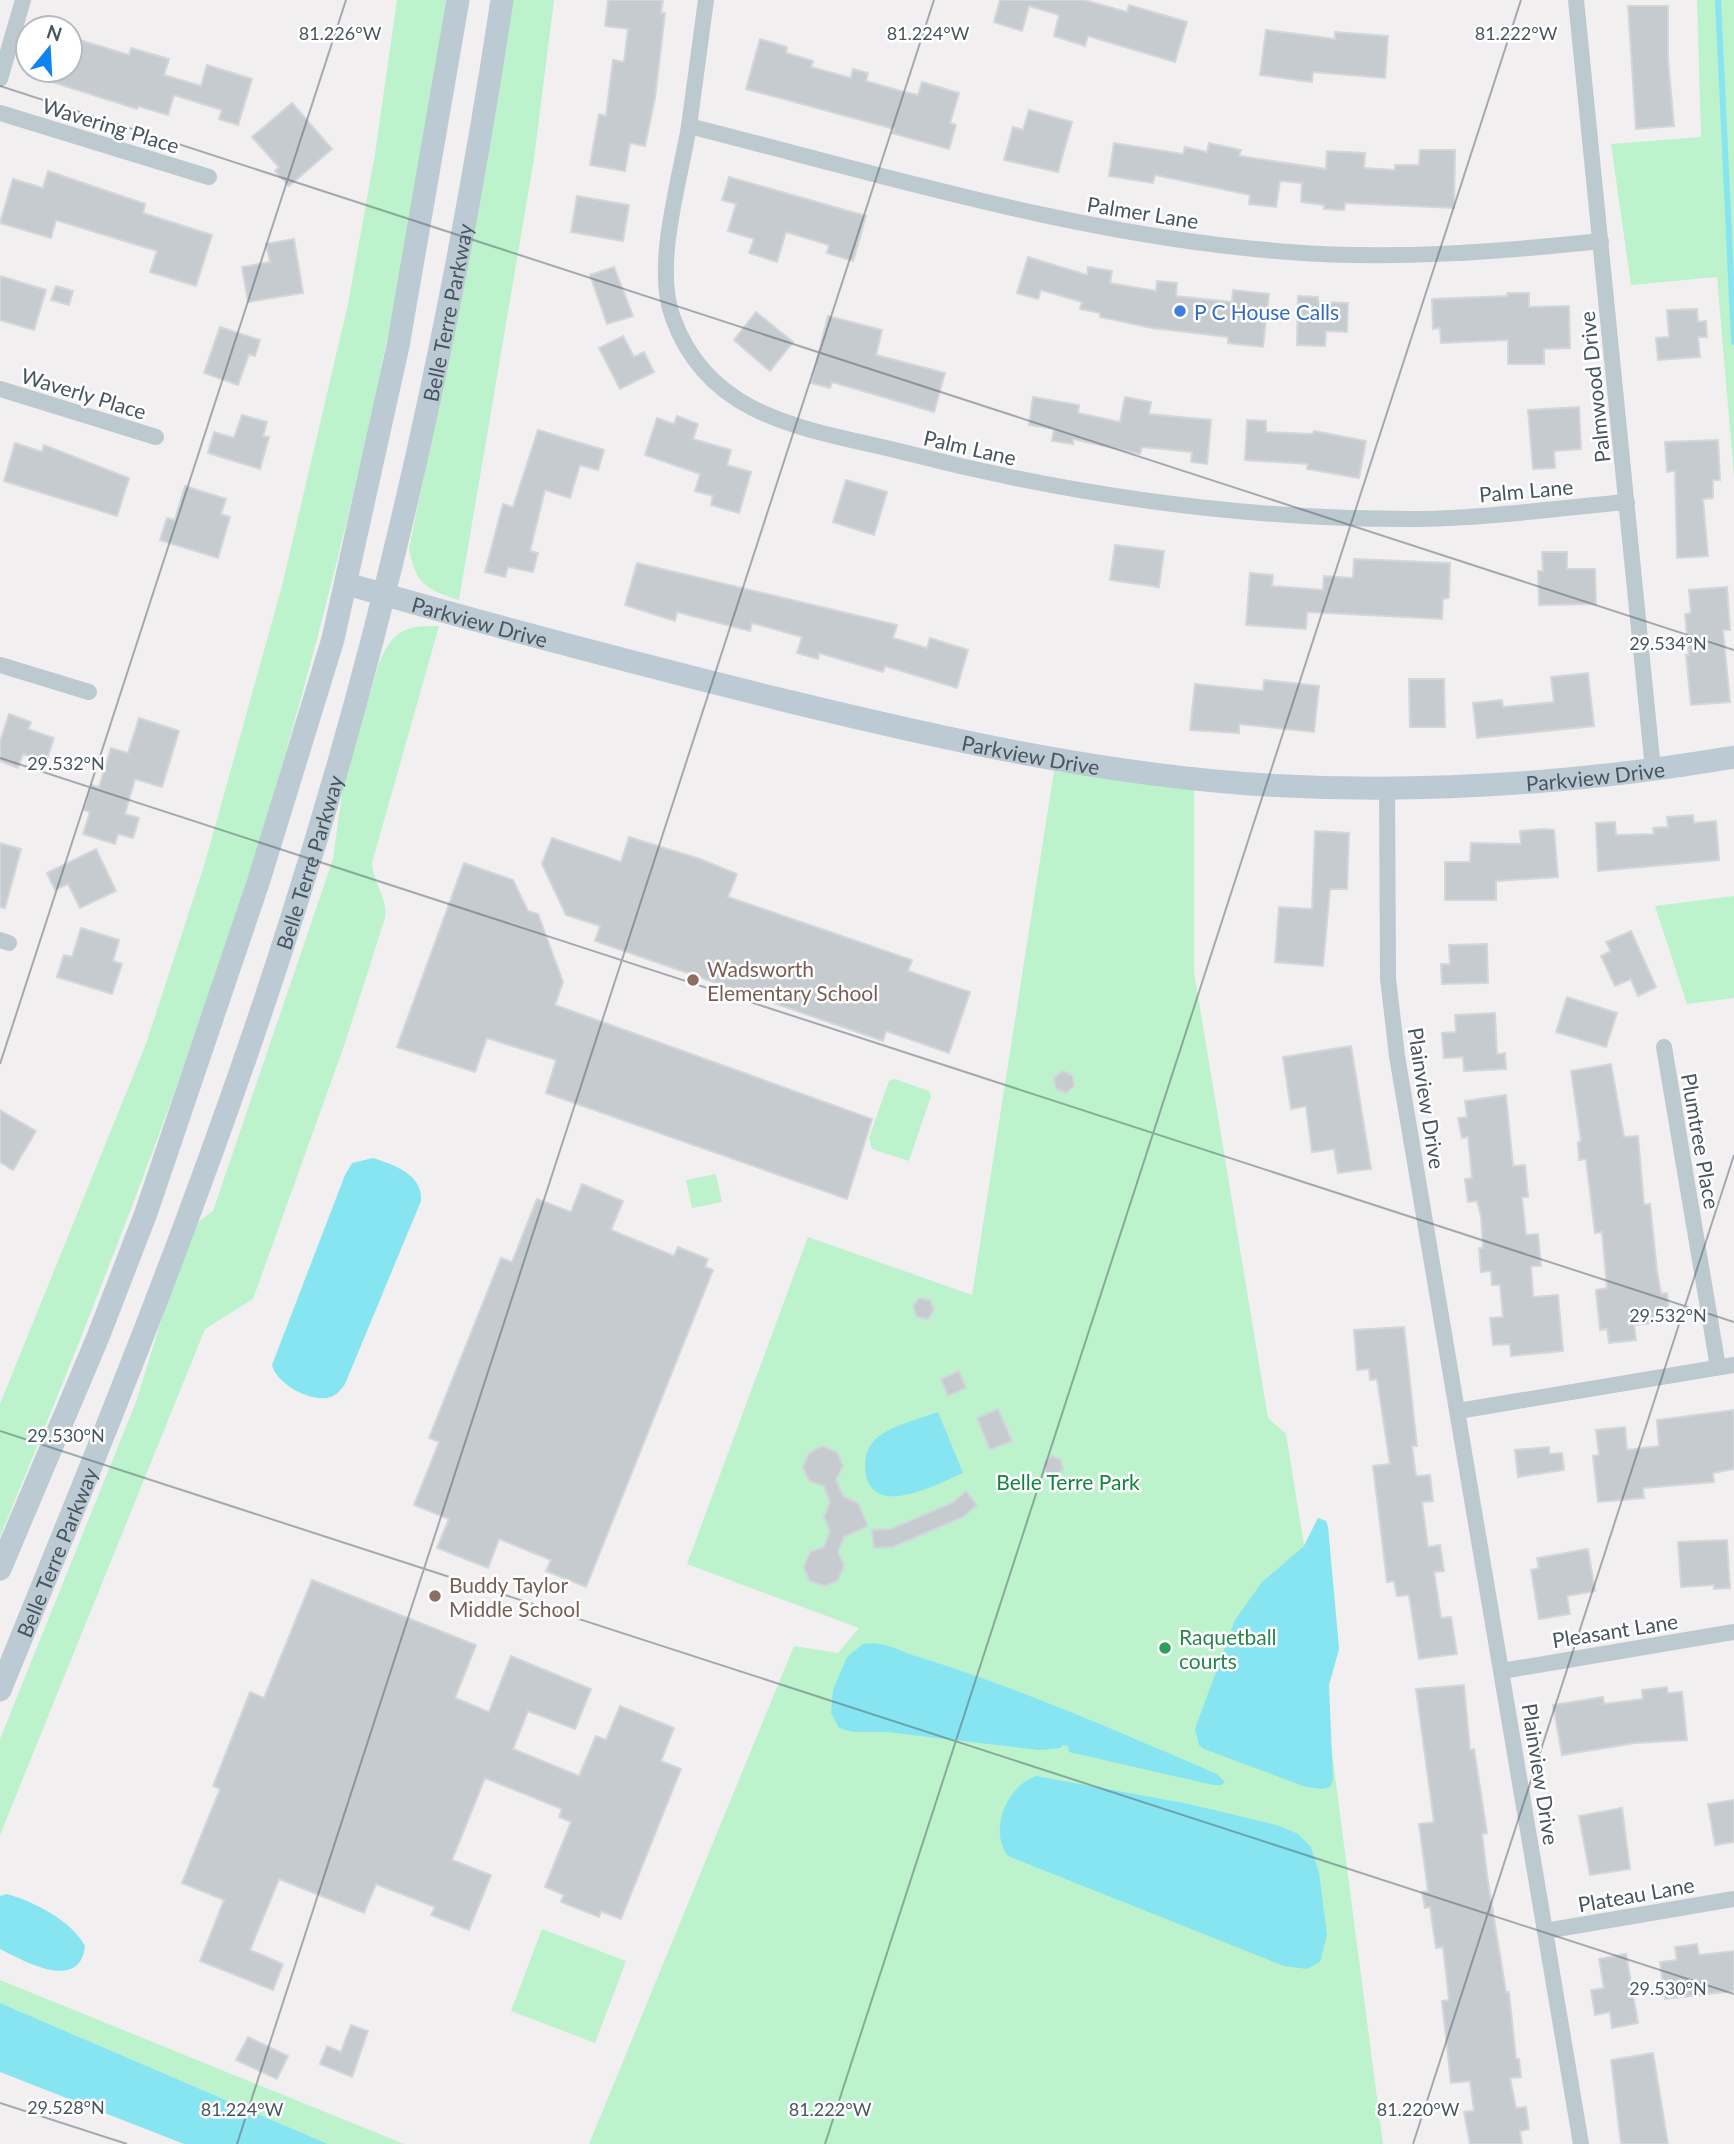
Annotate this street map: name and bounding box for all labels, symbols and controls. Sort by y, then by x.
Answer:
north arrow [14,14,84,84]
text: N [44,19,65,46]
text: 81.226°W [299,22,382,44]
text: 81.224°W [887,22,970,44]
text: 81.222°W [1475,22,1558,44]
street label: Wavering Place [39,92,183,158]
street label: Palmer Lane [1085,191,1201,233]
street label: Belle Terre Parkway [417,221,477,404]
place label: P C House Calls [1194,299,1339,324]
marker: P C House Calls [1172,303,1188,319]
street label: Palmwood Drive [1574,310,1614,464]
street label: Waverly Place [18,362,150,424]
street label: Palm Lane [921,424,1019,470]
street label: Palm Lane [1478,473,1574,507]
street label: Parkview Drive [409,591,550,651]
text: 29.534°N [1629,632,1707,654]
street label: Parkview Drive [960,729,1102,779]
text: 29.532°N [27,752,105,774]
street label: Parkview Drive [1525,755,1666,795]
street label: Belle Terre Parkway [270,772,347,952]
place label: Wadsworth Elementary School [707,956,878,1005]
marker: Wadsworth Elementary School [685,972,701,988]
street label: Plainview Drive [1403,1026,1451,1170]
street label: Plumtree Place [1677,1071,1725,1211]
text: 29.532°N [1629,1304,1707,1326]
text: 29.530°N [27,1424,105,1446]
street label: Belle Terre Parkway [11,1463,102,1641]
park label: Belle Terre Park [996,1469,1140,1494]
place label: Buddy Taylor Middle School [449,1572,580,1621]
marker: Buddy Taylor Middle School [427,1588,443,1604]
street label: Pleasant Lane [1550,1608,1680,1652]
place label: Raquetball courts [1179,1624,1277,1673]
marker: Raquetball courts [1157,1640,1173,1656]
street label: Plainview Drive [1517,1702,1565,1846]
street label: Plateau Lane [1576,1871,1696,1917]
text: 29.530°N [1629,1977,1707,1999]
text: 29.528°N [27,2096,105,2118]
text: 81.224°W [201,2098,284,2120]
text: 81.222°W [789,2098,872,2120]
text: 81.220°W [1377,2098,1460,2120]

